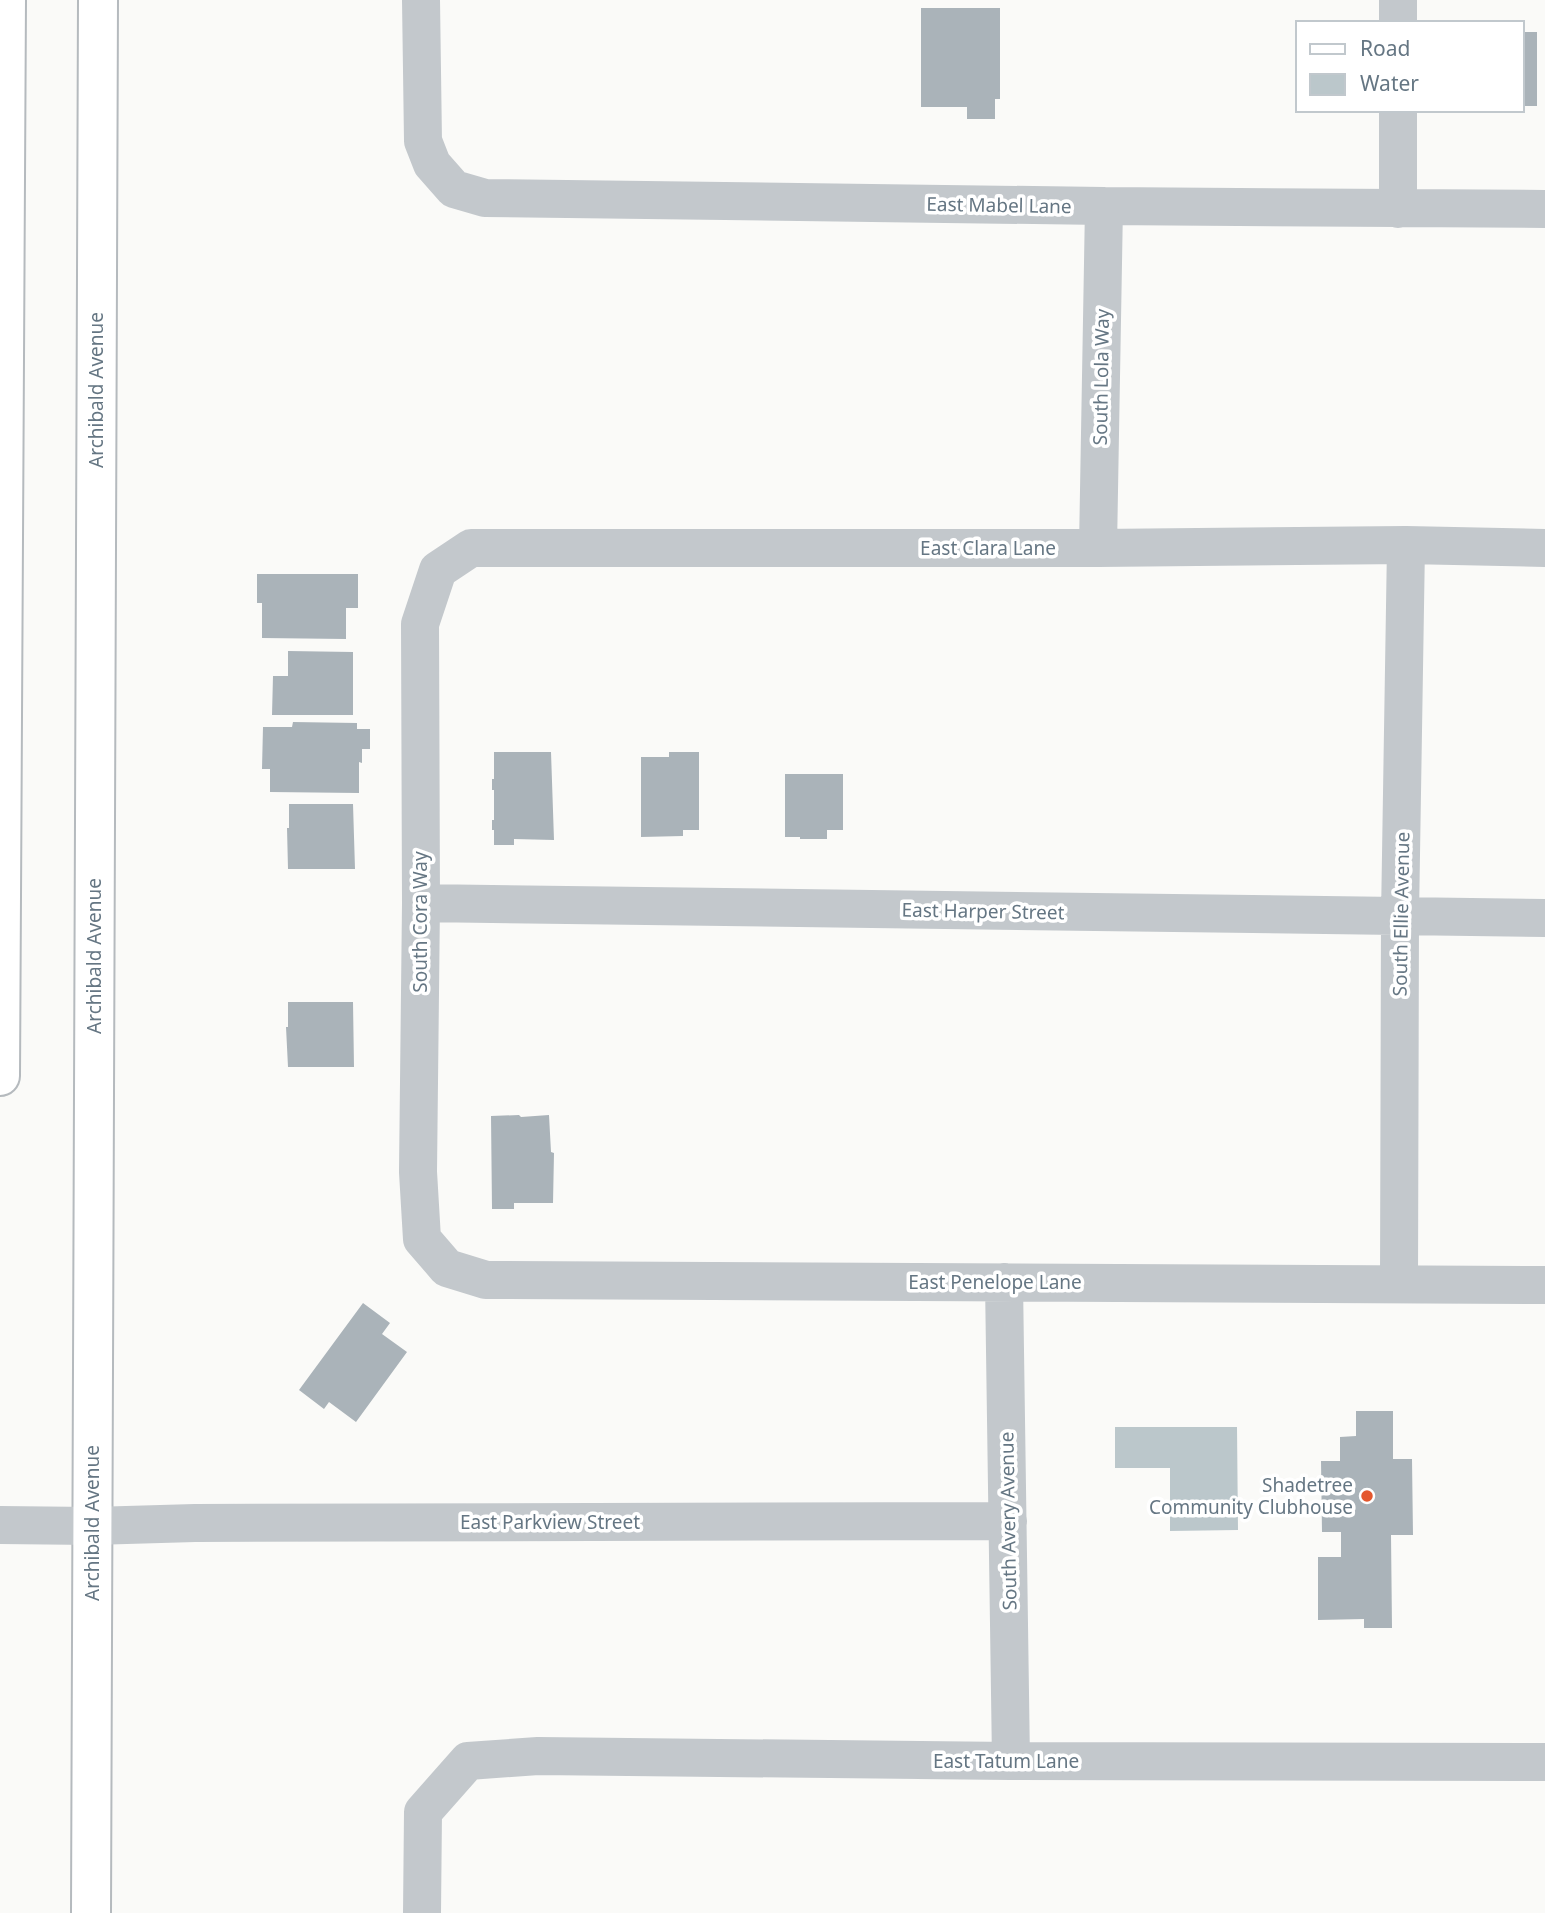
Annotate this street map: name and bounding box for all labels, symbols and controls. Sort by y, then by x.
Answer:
legend [1296,21,1524,112]
text: Road [1360,34,1410,62]
text: Water [1360,69,1419,97]
street label: East Mabel Lane [926,191,1072,219]
street label: South Lola Way [1087,308,1115,446]
street label: Archibald Avenue [83,312,109,468]
street label: East Clara Lane [920,535,1056,561]
street label: South Ellie Avenue [1387,831,1415,997]
street label: South Cora Way [407,851,433,993]
street label: Archibald Avenue [81,878,107,1034]
street label: East Harper Street [901,897,1065,925]
street label: East Penelope Lane [908,1269,1082,1295]
street label: South Avery Avenue [993,1431,1023,1611]
street label: Archibald Avenue [79,1445,105,1601]
place label: Shadetree Community Clubhouse [1149,1472,1353,1520]
marker: Shadetree Community Clubhouse [1359,1488,1375,1504]
street label: East Parkview Street [460,1509,640,1535]
street label: East Tatum Lane [933,1748,1079,1774]

